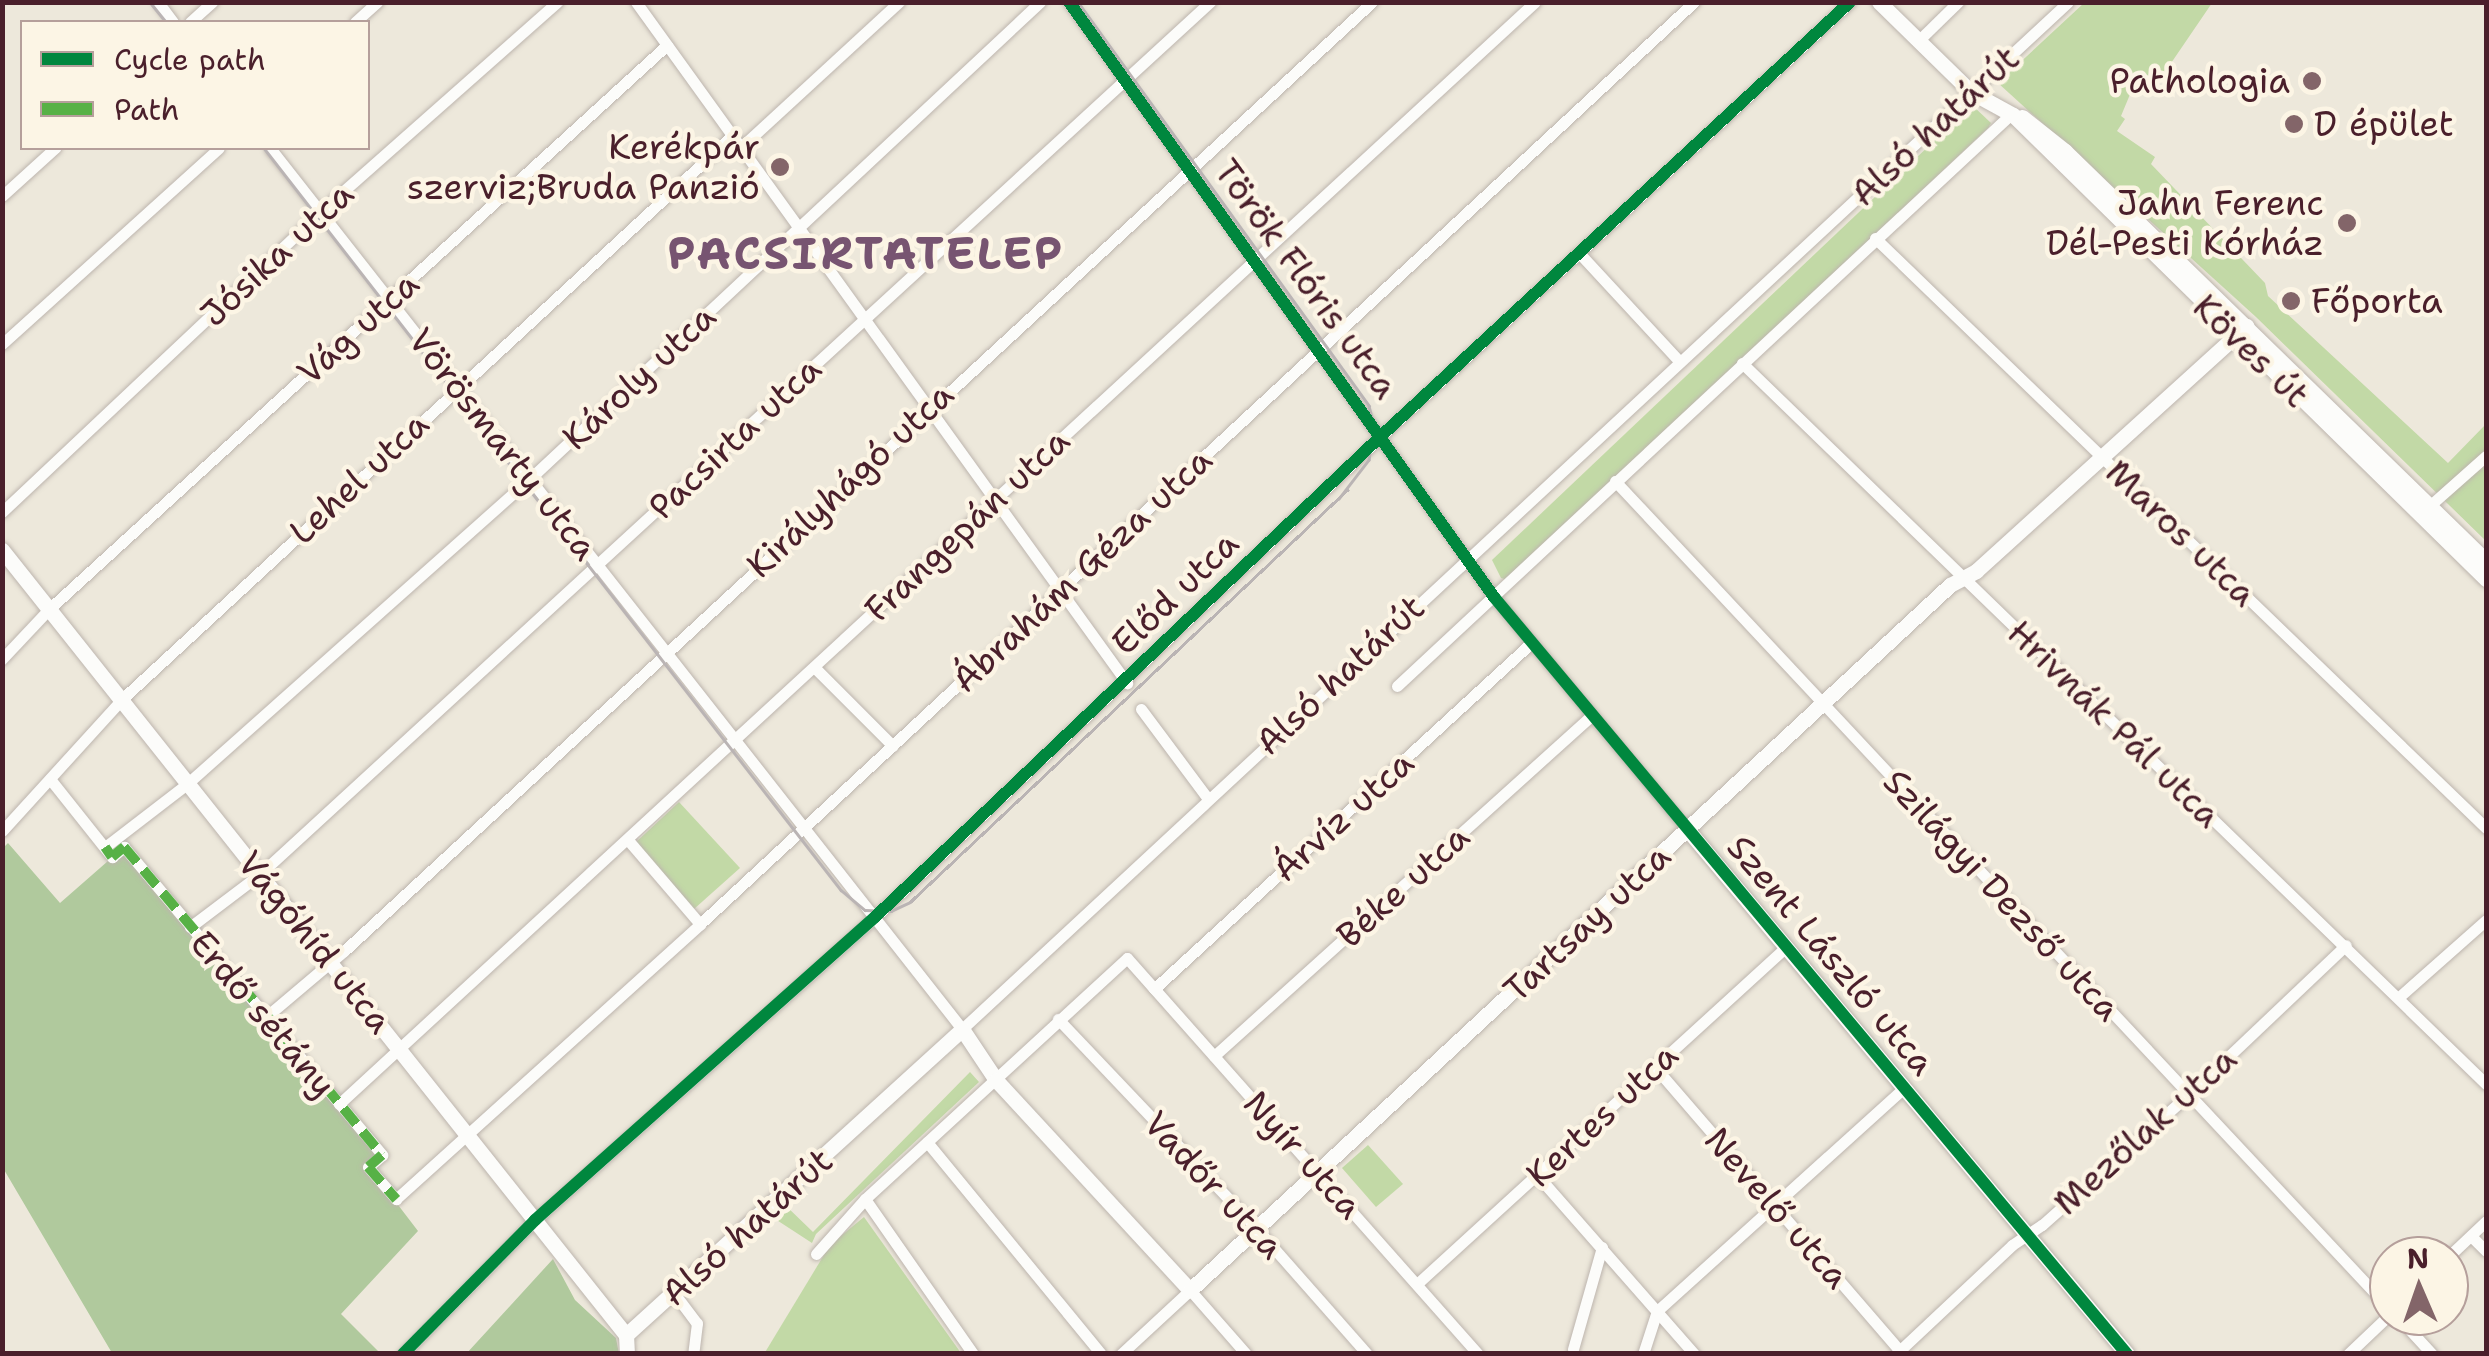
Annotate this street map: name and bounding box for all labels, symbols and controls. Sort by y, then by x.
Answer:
legend [20,20,370,150]
street label: Alsó határút [1842,37,2028,215]
text: Cycle path [114,39,266,80]
place label: Pathologia [2110,60,2290,102]
marker: Pathologia [2299,68,2325,94]
text: Path [114,89,180,130]
place label: D épület [2314,103,2454,145]
marker: D épület [2283,113,2305,135]
place label: Kerékpár szerviz;Bruda Panzió [407,126,760,208]
street label: Török Flóris utca [1205,151,1407,407]
marker: Kerékpár szerviz;Bruda Panzió [769,156,791,178]
street label: Jósika utca [192,173,362,335]
place label: Jahn Ferenc Dél-Pesti Kórház [2046,182,2324,264]
marker: Jahn Ferenc Dél-Pesti Kórház [2334,210,2360,236]
district label: PACSIRTATELEP [667,227,1065,281]
street label: Vág utca [289,263,427,393]
place label: Főporta [2311,280,2443,322]
street label: Köves út [2184,286,2318,416]
marker: Főporta [2280,290,2302,312]
street label: Károly utca [554,296,724,458]
street label: Vörösmarty utca [400,320,606,568]
street label: Pacsirta utca [640,348,830,528]
street label: Királyhágó utca [738,374,962,586]
street label: Lehel utca [281,403,437,553]
street label: Frangepán utca [856,420,1078,630]
street label: Ábrahám Géza utca [944,439,1220,701]
street label: Maros utca [2097,451,2265,615]
street label: Előd utca [1103,522,1247,664]
street label: Alsó határút [1247,586,1433,764]
street label: Hrivnák Pál utca [1999,612,2229,836]
street label: Árvíz utca [1264,742,1422,890]
street label: Szilágyi Dezső utca [1875,761,2129,1029]
street label: Béke utca [1328,816,1478,956]
street label: Szent László utca [1718,827,1944,1083]
street label: Tartsay utca [1495,835,1679,1011]
street label: Vágóhíd utca [229,842,401,1042]
street label: Erdő sétány [181,922,345,1106]
street label: Kertes utca [1518,1034,1686,1196]
street label: Mezőlak utca [2045,1038,2245,1224]
street label: Nyír utca [1235,1083,1371,1227]
street label: Vadőr utca [1135,1103,1293,1267]
street label: Nevelő utca [1696,1119,1858,1297]
street label: Alsó határút [653,1139,841,1315]
north arrow [2369,1236,2469,1336]
text: N [2406,1239,2430,1277]

